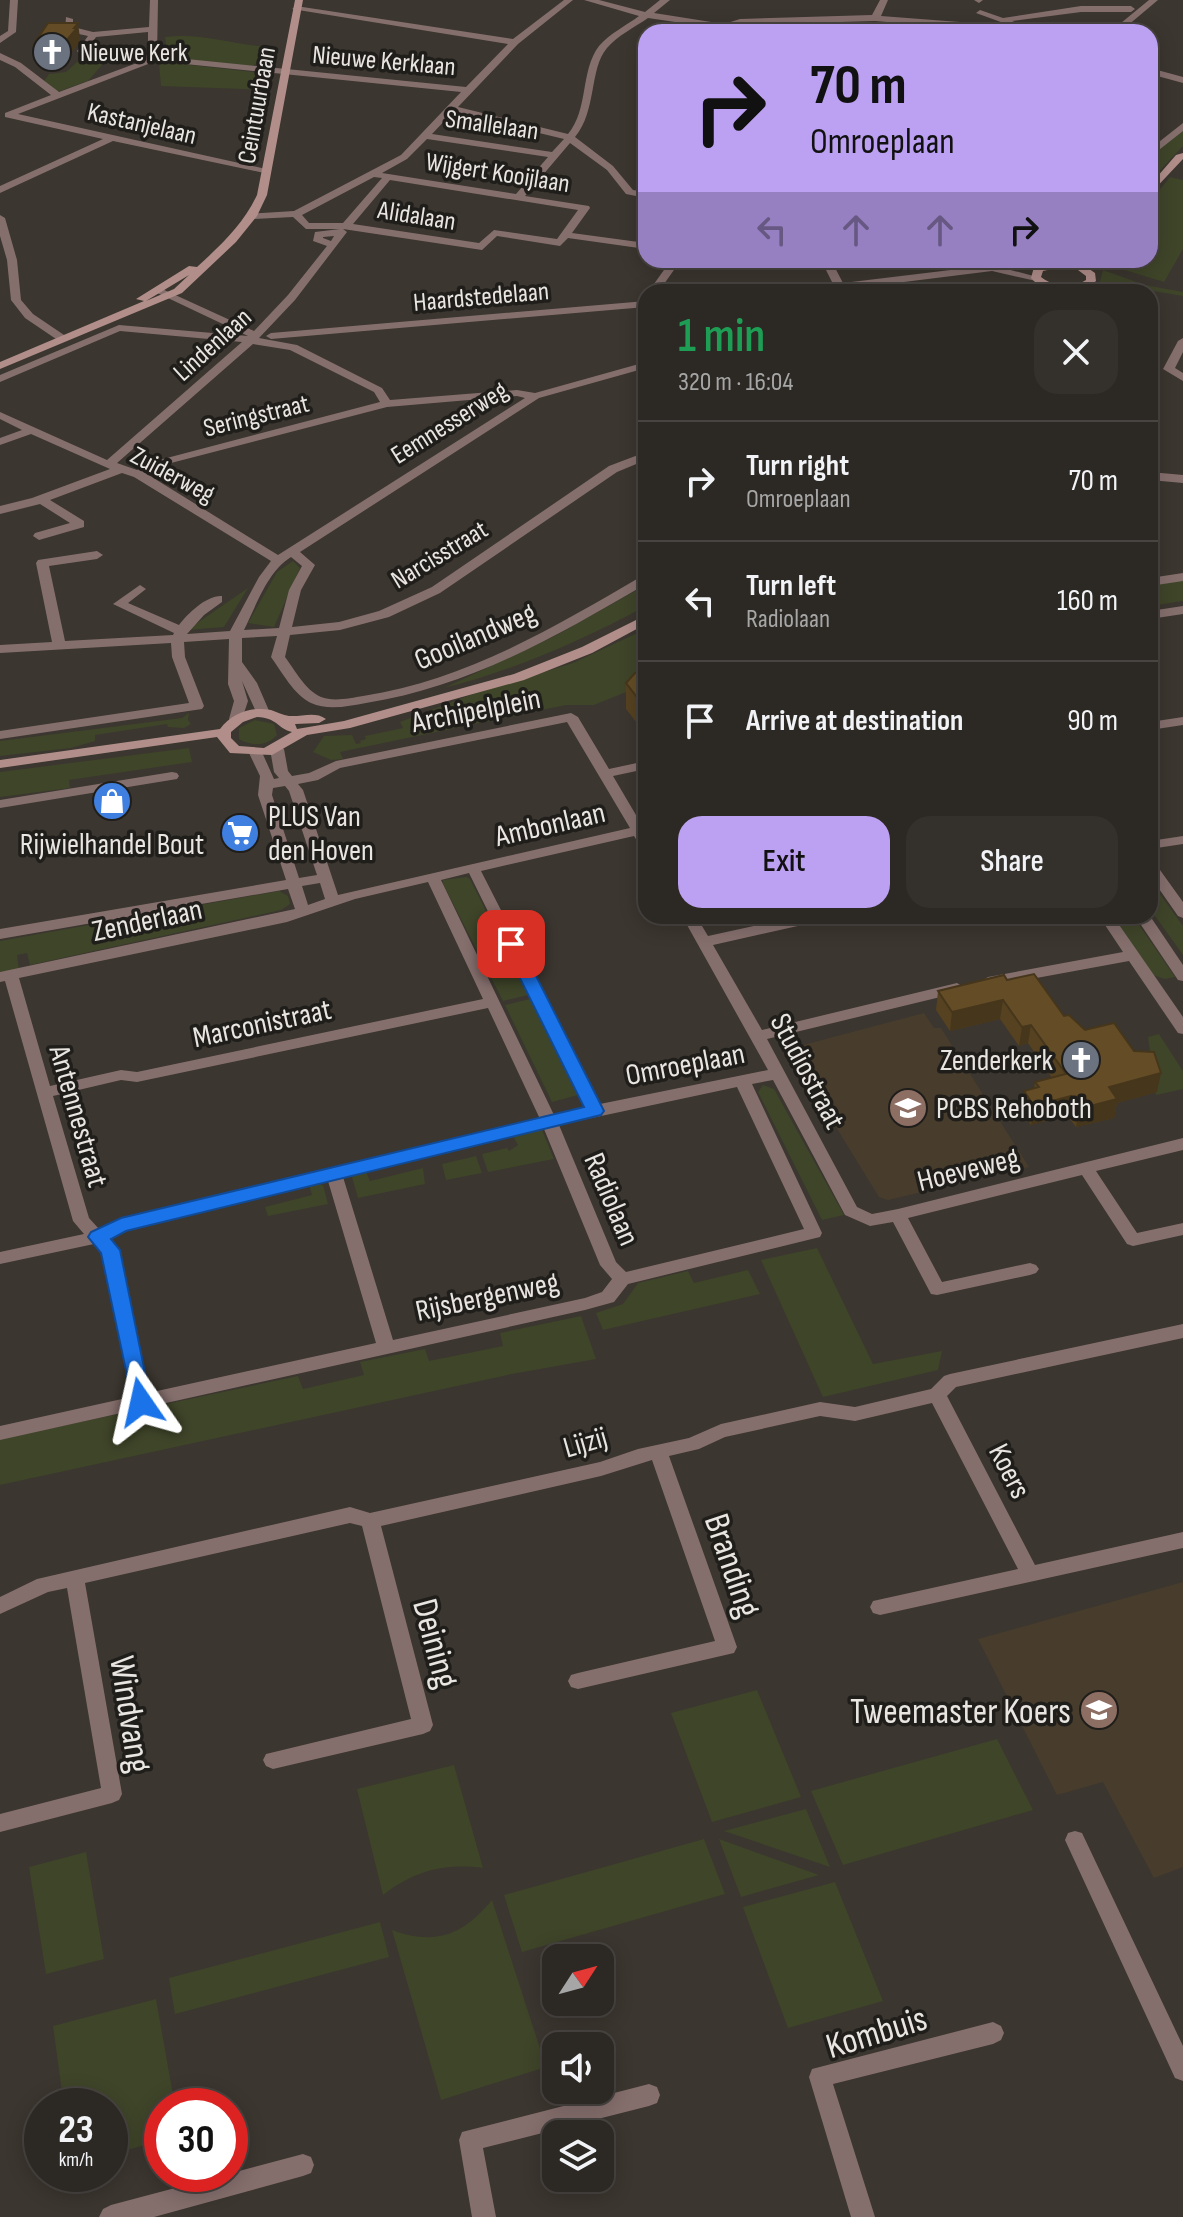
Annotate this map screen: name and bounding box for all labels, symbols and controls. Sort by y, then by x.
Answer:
church icon: Nieuwe Kerk [31,31,73,73]
place label: Nieuwe Kerk [80,38,188,69]
street label: Nieuwe Kerklaan [311,40,457,83]
street label: Ceintuurbaan [232,44,283,166]
text: 70 m [810,53,907,120]
icon: right [678,56,782,160]
street label: Kastanjelaan [84,97,199,152]
street label: Smallelaan [443,104,540,147]
text: Omroeplaan [810,121,955,164]
street label: Wijgert Kooijlaan [424,147,572,200]
street label: Alidalaan [375,195,458,238]
icon: left [750,208,794,252]
icon: ahead [834,208,878,252]
icon: ahead [918,208,962,252]
icon: right [1002,208,1046,252]
street label: Haardstedelaan [412,276,550,319]
street label: Lindenlaan [168,302,258,388]
text: 1 min [678,308,765,365]
button: close [1034,310,1118,394]
text: 320 m · 16:04 [678,367,793,398]
street label: Eemnesserweg [386,375,514,471]
street label: Seringstraat [200,388,312,445]
street label: Zuiderweg [125,440,220,510]
text: Turn right [746,448,849,484]
icon: right [678,459,722,503]
text: 70 m [1069,463,1118,499]
text: Omroeplaan [746,484,851,515]
street label: Narcisstraat [386,514,494,596]
text: Turn left [746,568,836,604]
icon: left [678,579,722,623]
text: 160 m [1057,583,1118,619]
street label: Gooilandweg [409,595,542,679]
text: Radiolaan [746,604,830,635]
street label: Archipelplein [408,681,544,741]
icon: arrive [678,699,722,743]
text: Arrive at destination [746,703,963,739]
text: 90 m [1067,703,1118,739]
shop icon: Rijwielhandel Bout [91,780,133,822]
street label: Ambonlaan [491,795,609,855]
place label: PLUS Van den Hoven [268,799,374,869]
supermarket icon: PLUS Van den Hoven [219,812,261,854]
button: Exit [678,816,890,908]
button: Share [906,816,1118,908]
place label: Rijwielhandel Bout [20,827,204,863]
street label: Zenderlaan [89,892,205,950]
pin [477,910,545,978]
icon: arrive [489,922,533,966]
street label: Marconistraat [190,992,335,1056]
street label: Studiostraat [762,1008,852,1135]
street label: Omroeplaan [623,1036,748,1094]
church icon: Zenderkerk [1060,1039,1102,1081]
street label: Antennestraat [40,1040,115,1191]
place label: Zenderkerk [940,1043,1054,1079]
school or university icon: PCBS Rehoboth [887,1087,929,1129]
place label: PCBS Rehoboth [936,1091,1092,1127]
street label: Hoeveweg [914,1140,1023,1200]
street label: Radiolaan [576,1148,647,1251]
street label: Rijsbergenweg [412,1264,562,1330]
position arrow [99,1360,183,1444]
street label: Lijzij [559,1420,611,1466]
street label: Koers [980,1438,1038,1505]
street label: Branding [694,1508,769,1623]
street label: Deining [402,1594,467,1693]
street label: Windvang [99,1653,160,1776]
school or university icon: Tweemaster Koers [1078,1689,1120,1731]
place label: Tweemaster Koers [850,1691,1071,1734]
north arrow [542,1944,614,2016]
map controls [542,1944,614,2192]
street label: Kombuis [821,1998,932,2069]
button: sound [542,2032,614,2104]
speed limit sign: 30 [144,2088,248,2192]
text: 23 [58,2106,94,2154]
button: layers [542,2120,614,2192]
text: km/h [59,2148,93,2172]

